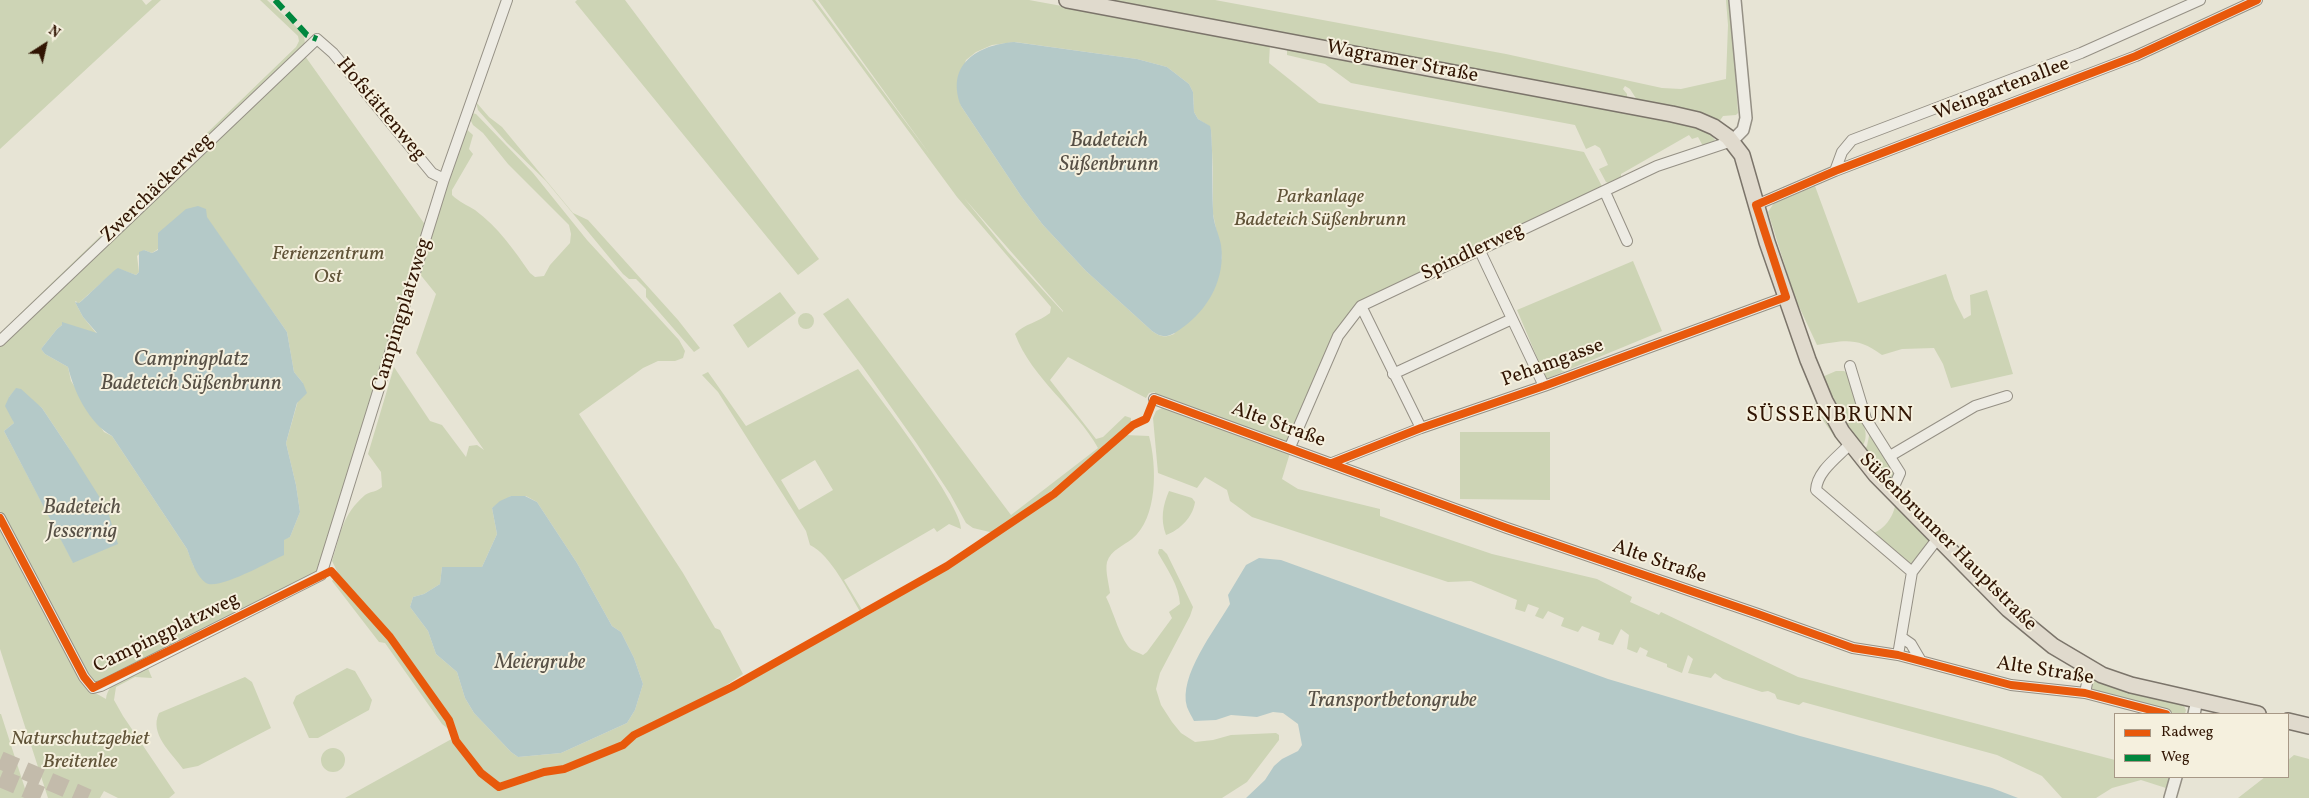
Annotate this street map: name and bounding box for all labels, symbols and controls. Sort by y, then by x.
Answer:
north arrow [20,20,70,70]
text: N [44,22,63,43]
street label: Wagramer Straße [1324,36,1480,90]
street label: Weingartenallee [1931,53,2073,127]
street label: Hofstättenweg [330,54,430,166]
street label: Zwerchäckerweg [97,129,219,249]
water label: Badeteich Süßenbrunn [1059,129,1159,179]
park label: Parkanlage Badeteich Süßenbrunn [1234,186,1406,233]
street label: Spindlerweg [1418,219,1528,287]
street label: Campingplatzweg [368,235,438,395]
park label: Ferienzentrum Ost [272,243,384,290]
street label: Pehamgasse [1499,334,1607,394]
water label: Campingplatz Badeteich Süßenbrunn [100,348,282,398]
street label: Alte Straße [1228,398,1328,454]
district label: SÜSSENBRUNN [1745,404,1915,430]
street label: Süßenbrunner Hauptstraße [1853,449,2041,637]
water label: Badeteich Jessernig [43,496,121,546]
street label: Alte Straße [1609,536,1709,590]
street label: Campingplatzweg [90,588,244,680]
water label: Meiergrube [495,651,585,677]
street label: Alte Straße [1995,652,2095,692]
water label: Transportbetongrube [1307,689,1477,715]
legend [2114,713,2289,778]
text: Radweg [2161,722,2213,743]
park label: Naturschutzgebiet Breitenlee [11,728,149,775]
text: Weg [2161,747,2190,768]

